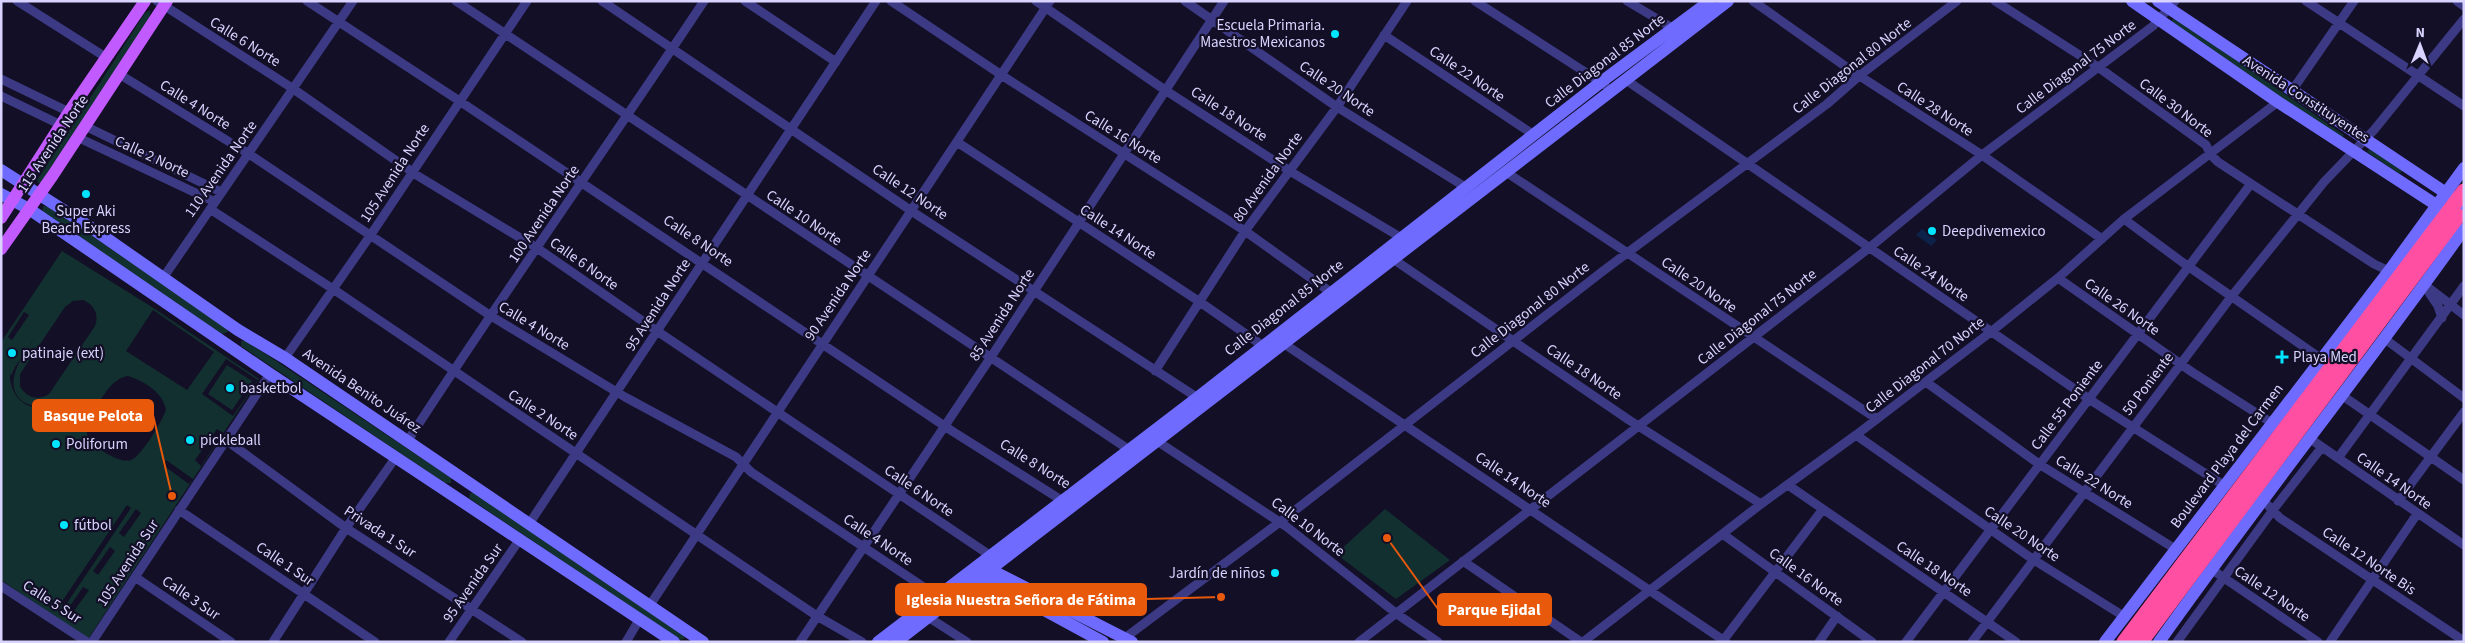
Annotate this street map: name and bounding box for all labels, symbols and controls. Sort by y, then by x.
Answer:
street label: Calle Diagonal 85 Norte [1540,9,1670,113]
street label: Calle 6 Norte [206,12,284,72]
street label: Calle Diagonal 80 Norte [1788,13,1916,119]
place label: Escuela Primaria. Maestros Mexicanos [1200,15,1325,53]
street label: Calle Diagonal 75 Norte [2011,15,2141,119]
north arrow [2395,20,2445,70]
text: N [2415,23,2425,43]
marker: Escuela Primaria. Maestros Mexicanos [1329,28,1341,40]
street label: Calle 22 Norte [1425,41,1509,107]
street label: Avenida Constituyentes [2239,50,2373,148]
street label: Calle 20 Norte [1295,56,1379,122]
street label: Calle 30 Norte [2135,73,2217,143]
street label: Calle 4 Norte [156,75,234,135]
street label: Calle 28 Norte [1893,76,1977,142]
street label: Calle 18 Norte [1187,81,1271,147]
street label: 115 Avenida Norte [12,91,94,197]
street label: Calle 16 Norte [1080,105,1166,169]
street label: 110 Avenida Norte [180,116,262,222]
street label: 105 Avenida Norte [355,120,435,226]
street label: 80 Avenida Norte [1228,128,1308,226]
street label: Calle 2 Norte [111,131,193,183]
street label: Calle 12 Norte [868,159,952,225]
street label: 100 Avenida Norte [503,161,585,267]
street label: Calle 10 Norte [762,185,846,251]
marker: Super Aki Beach Express [80,188,92,200]
street label: Calle 14 Norte [1076,199,1160,265]
place label: Super Aki Beach Express [41,201,131,239]
street label: Calle 8 Norte [659,210,737,272]
place label: Deepdivemexico [1942,221,2046,242]
marker: Deepdivemexico [1926,225,1938,237]
street label: Calle 6 Norte [545,232,623,296]
street label: Calle 24 Norte [1889,241,1973,307]
street label: 90 Avenida Norte [800,245,876,345]
street label: Calle 20 Norte [1657,252,1741,318]
street label: 95 Avenida Norte [620,255,696,355]
street label: Calle Diagonal 85 Norte [1220,255,1348,361]
street label: Calle Diagonal 80 Norte [1466,257,1594,363]
street label: Calle Diagonal 75 Norte [1693,264,1821,370]
street label: 85 Avenida Norte [964,265,1040,365]
street label: Calle 26 Norte [2080,273,2164,341]
street label: Calle 4 Norte [494,296,574,356]
street label: Calle Diagonal 70 Norte [1861,312,1989,418]
street label: Calle 18 Norte [1542,339,1626,405]
place label: patinaje (ext) [22,343,104,364]
street label: Avenida Benito Juárez [298,343,426,439]
marker: patinaje (ext) [6,347,18,359]
place label: Playa Med [2293,347,2357,368]
street label: 50 Poniente [2117,348,2179,420]
marker: Playa Med [2275,350,2289,364]
street label: Calle 55 Poniente [2026,355,2108,455]
place label: basketbol [240,378,302,399]
street label: Boulevard Playa del Carmen [2166,379,2288,533]
marker: basketbol [224,382,236,394]
street label: Calle 2 Norte [504,384,582,446]
callout: Basque Pelota [33,400,153,431]
text: Basque Pelota [43,405,143,427]
place label: pickleball [200,430,261,451]
place label: Poliforum [66,434,128,455]
marker: pickleball [184,434,196,446]
street label: Calle 8 Norte [996,434,1074,494]
marker: Poliforum [50,438,62,450]
street label: Calle 14 Norte [1471,447,1555,513]
street label: Calle 14 Norte [2352,447,2436,515]
street label: Calle 22 Norte [2051,450,2137,514]
street label: Calle 6 Norte [880,460,958,522]
street label: Calle 10 Norte [1267,492,1349,562]
street label: Privada 1 Sur [340,501,421,564]
street label: Calle 20 Norte [1980,501,2064,567]
street label: Calle 4 Norte [839,509,917,571]
place label: fútbol [74,515,112,536]
street label: 105 Avenida Sur [92,515,164,611]
marker: fútbol [58,519,70,531]
street label: Calle 12 Norte Bis [2318,522,2420,600]
street label: Calle 18 Norte [1892,536,1976,602]
street label: Calle 1 Sur [252,537,319,592]
street label: 95 Avenida Sur [438,538,509,627]
street label: Calle 16 Norte [1764,543,1848,611]
street label: Calle 12 Norte [2230,561,2314,627]
place label: Jardín de niños [1169,563,1265,584]
marker: Jardín de niños [1269,567,1281,579]
street label: Calle 3 Sur [158,571,225,626]
street label: Calle 5 Sur [19,575,86,629]
callout: Iglesia Nuestra Señora de Fátima [896,584,1146,615]
text: Iglesia Nuestra Señora de Fátima [906,589,1136,611]
callout: Parque Ejidal [1438,594,1551,625]
text: Parque Ejidal [1447,599,1541,621]

